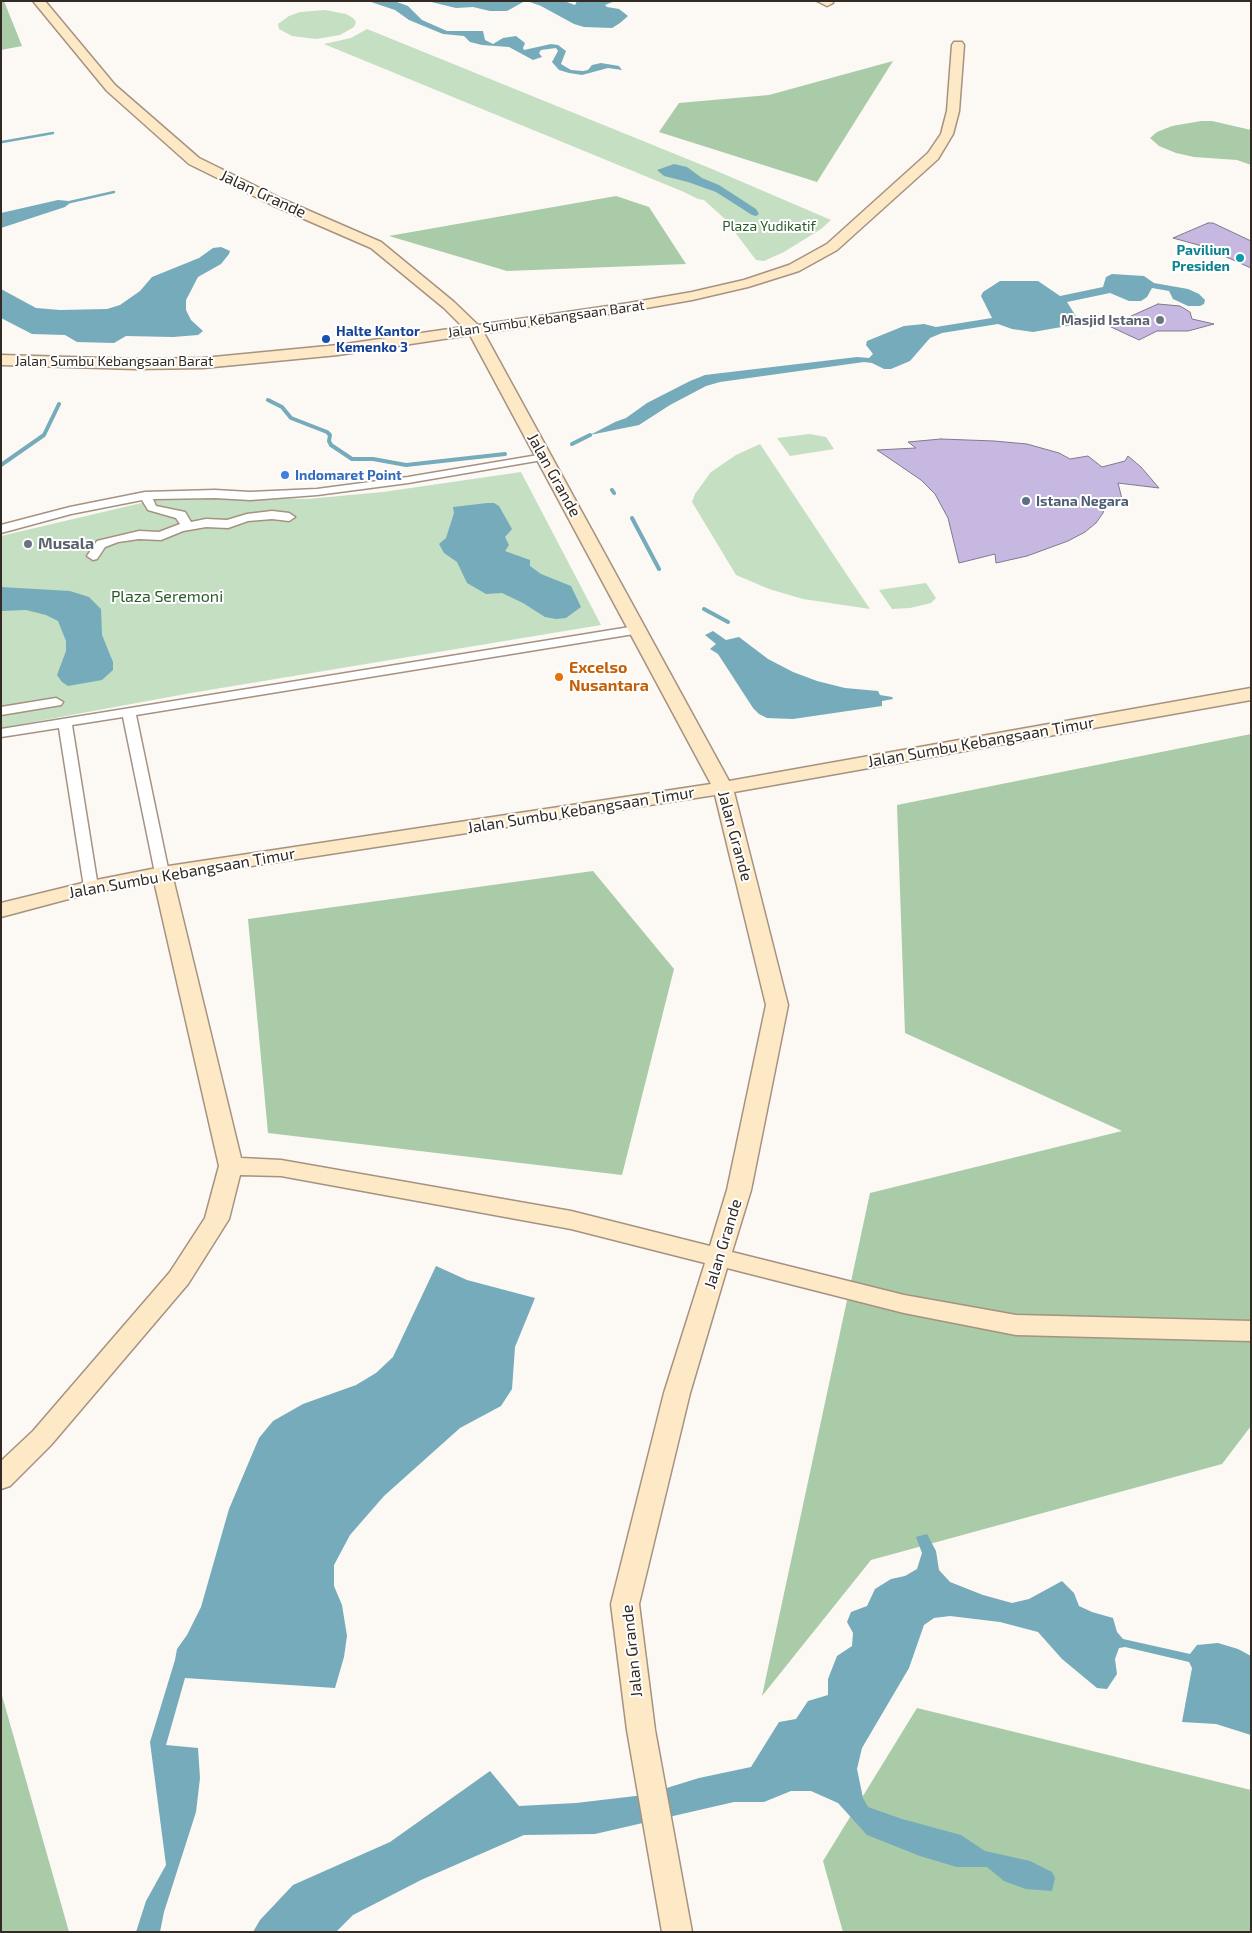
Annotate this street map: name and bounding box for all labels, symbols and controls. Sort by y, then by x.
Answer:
street label: Jalan Grande [217,166,309,222]
park label: Plaza Yudikatif [722,218,816,234]
place label: Paviliun Presiden [1172,242,1230,274]
marker: Paviliun Presiden [1234,252,1246,264]
street label: Jalan Sumbu Kebangsaan Barat [446,297,646,341]
place label: Masjid Istana [1061,312,1150,328]
marker: Masjid Istana [1154,314,1166,326]
place label: Halte Kantor Kemenko 3 [336,323,420,356]
marker: Halte Kantor Kemenko 3 [320,333,332,345]
street label: Jalan Sumbu Kebangsaan Barat [15,353,213,369]
street label: Jalan Grande [523,430,585,520]
place label: Indomaret Point [295,467,402,483]
marker: Indomaret Point [279,469,291,481]
place label: Istana Negara [1036,493,1129,509]
marker: Istana Negara [1020,495,1032,507]
place label: Musala [38,534,94,554]
marker: Musala [22,538,34,550]
park label: Plaza Seremoni [111,587,223,607]
place label: Excelso Nusantara [569,658,649,696]
marker: Excelso Nusantara [553,671,565,683]
street label: Jalan Sumbu Kebangsaan Timur [866,713,1096,771]
street label: Jalan Sumbu Kebangsaan Timur [466,783,696,837]
street label: Jalan Grande [714,789,756,883]
street label: Jalan Sumbu Kebangsaan Timur [67,844,297,902]
street label: Jalan Grande [700,1197,746,1291]
street label: Jalan Grande [618,1604,646,1698]

